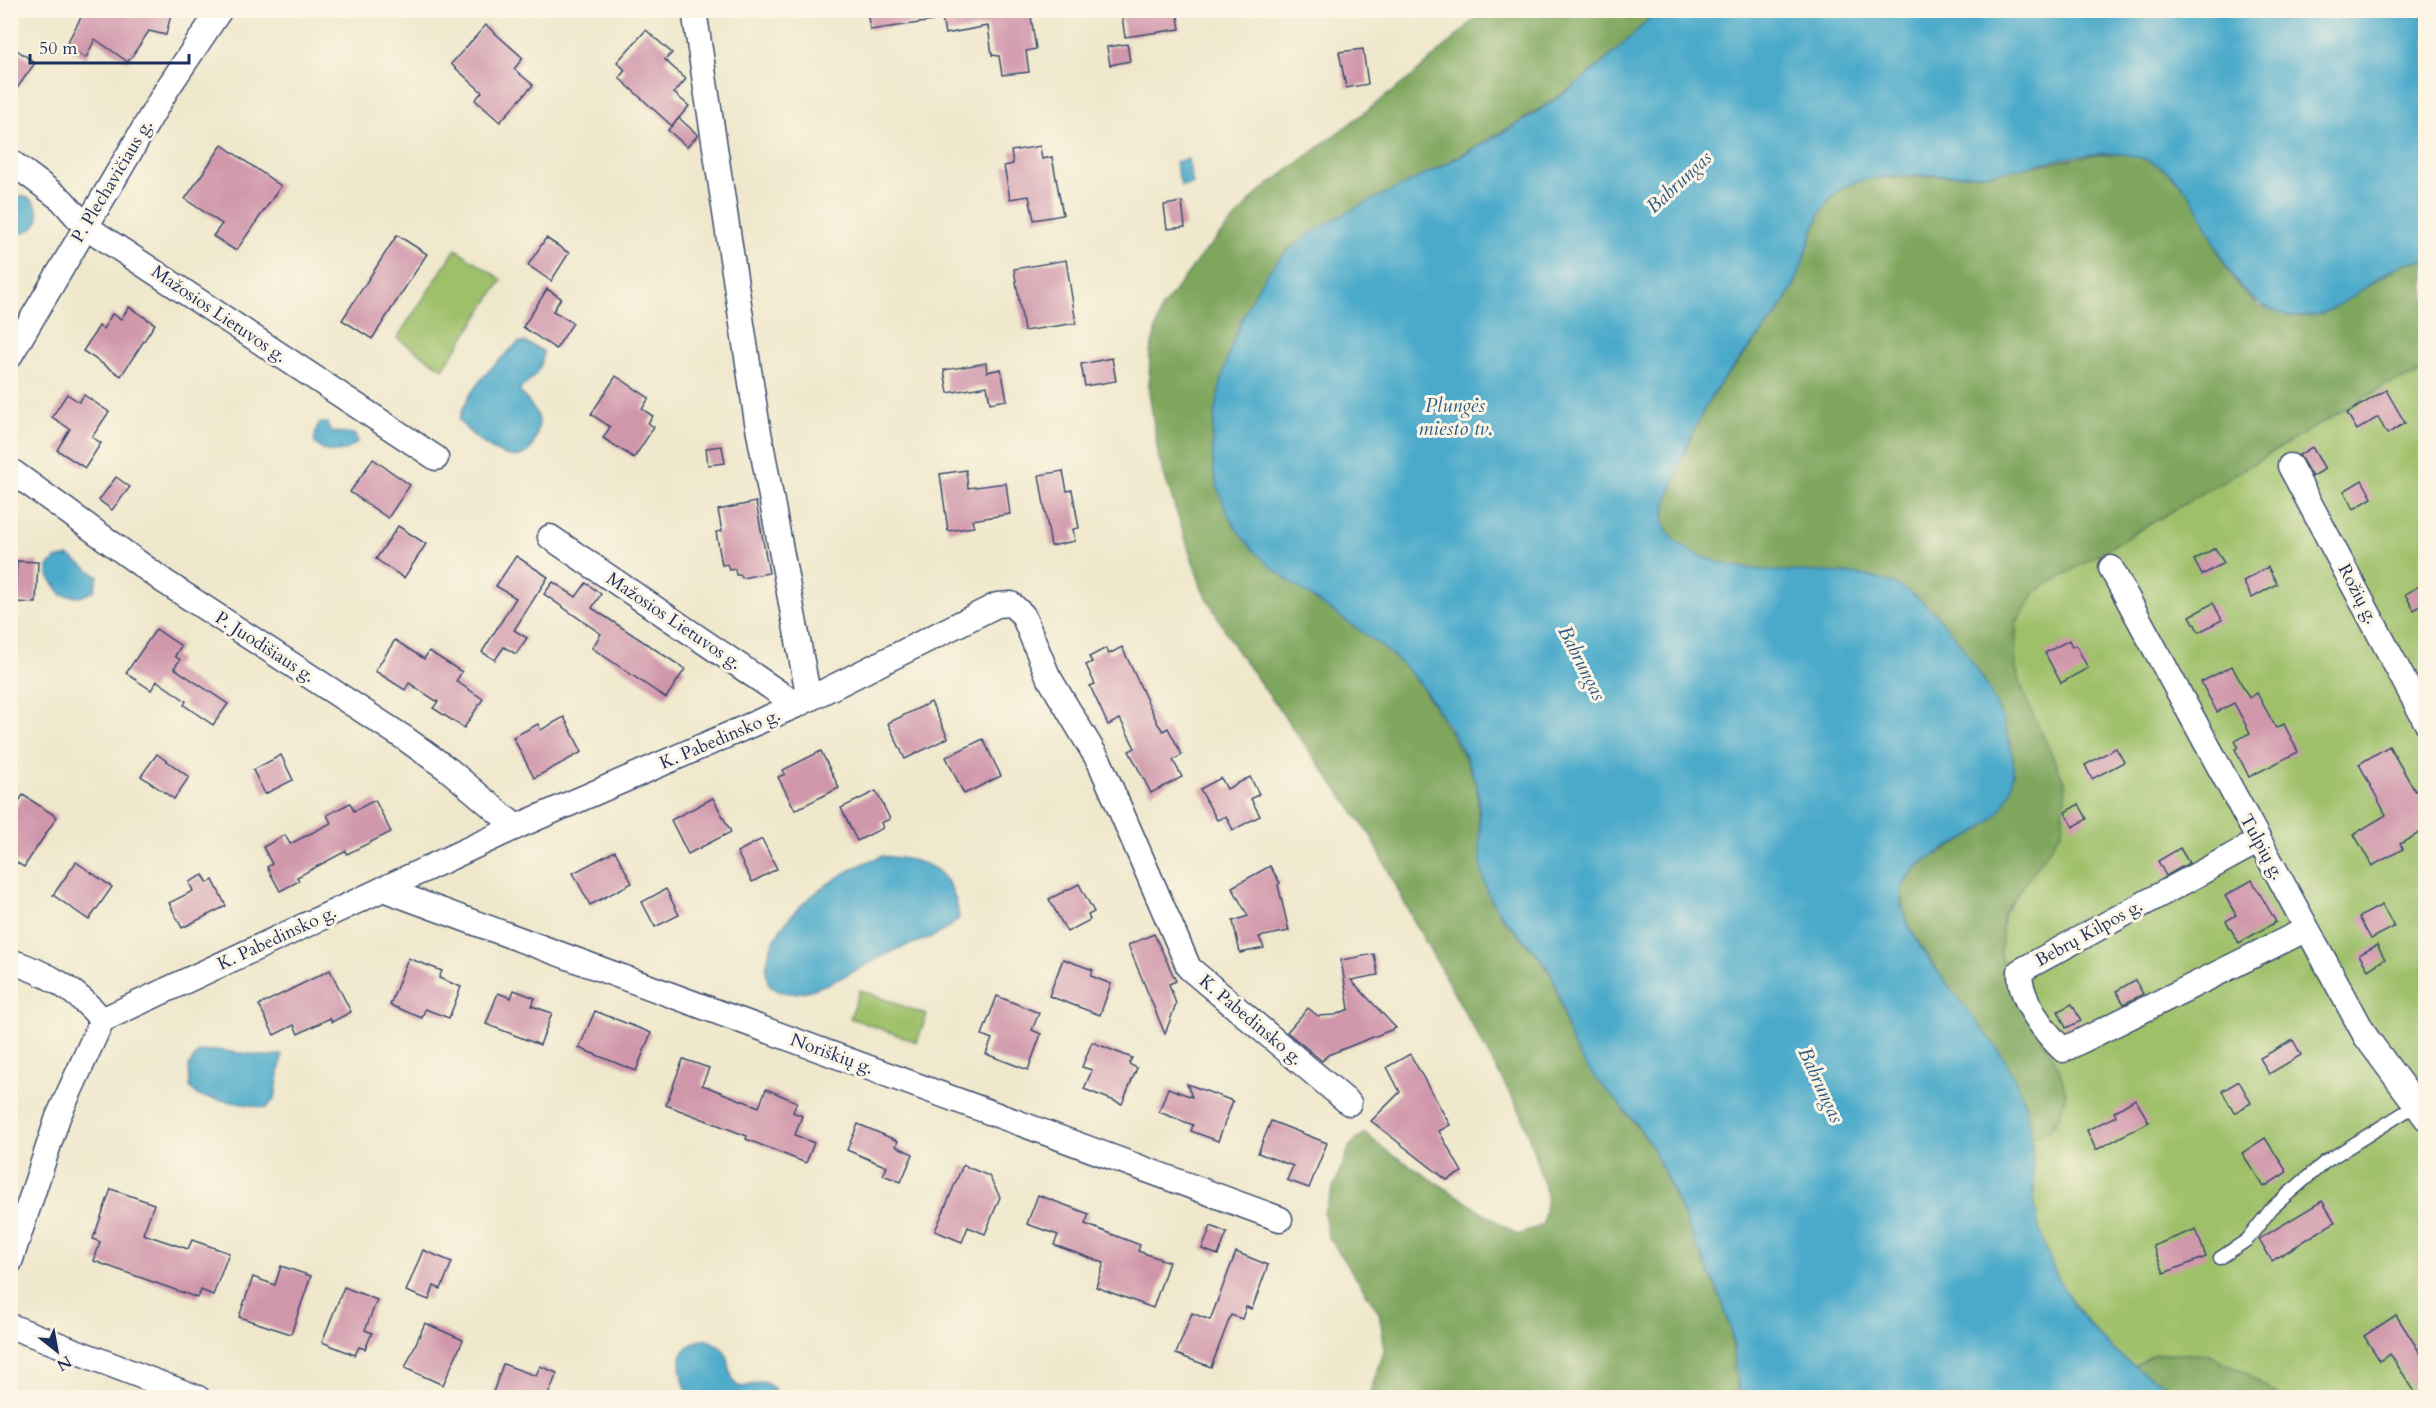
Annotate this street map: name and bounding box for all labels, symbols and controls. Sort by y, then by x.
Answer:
scale bar [30,27,189,65]
text: 50 m [39,36,78,61]
street label: P. Plechavičiaus g. [65,115,159,247]
water label: Babrungas [1640,144,1718,219]
street label: Mažosios Lietuvos g. [146,259,292,369]
water label: Plungės miesto tv. [1418,392,1492,442]
street label: Rožių g. [2332,560,2384,628]
street label: Mažosios Lietuvos g. [601,566,747,676]
street label: P. Juodišiaus g. [210,605,320,689]
water label: Babrungas [1552,621,1612,705]
street label: K. Pabedinsko g. [656,702,784,776]
street label: Tulpių g. [2234,810,2290,884]
street label: Bebrų Kilpos g. [2031,893,2147,973]
street label: K. Pabedinsko g. [213,899,341,977]
street label: K. Pabedinsko g. [1194,969,1308,1071]
street label: Noriškių g. [787,1027,877,1081]
water label: Babrungas [1792,1043,1850,1128]
north arrow [27,1321,87,1381]
text: N [52,1350,76,1376]

